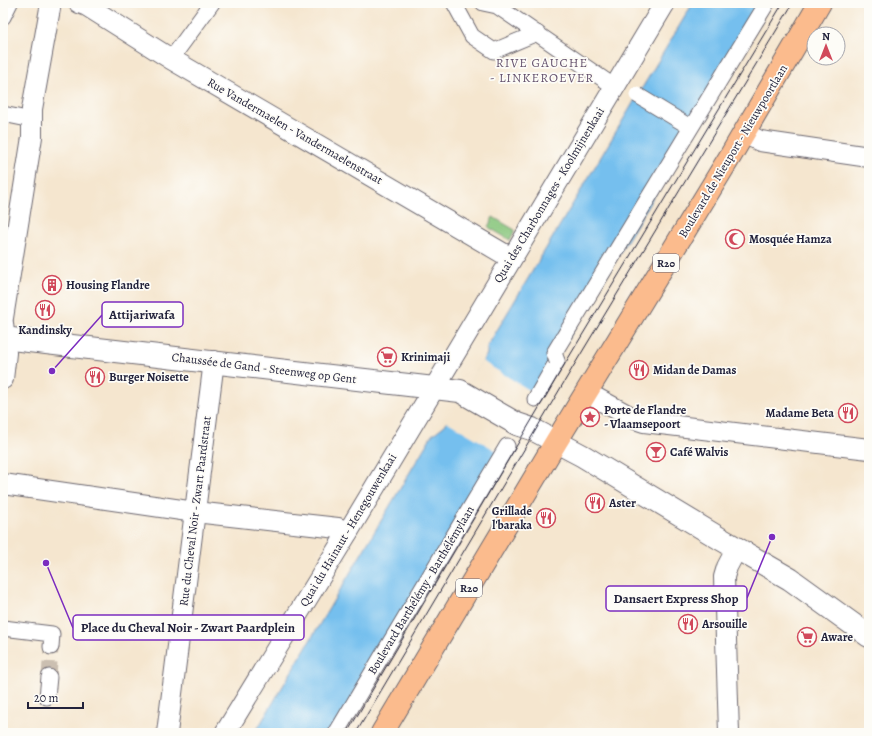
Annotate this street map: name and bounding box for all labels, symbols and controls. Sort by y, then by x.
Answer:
north arrow [806,26,846,66]
text: N [822,29,830,44]
district label: RIVE GAUCHE - LINKEROEVER [490,54,594,86]
street label: Boulevard de Nieuport - Nieuwpoortlaan [675,61,791,241]
street label: Rue Vandermaelen - Vandermaelenstraat [204,74,386,188]
street label: Quai des Charbonnages - Koolmijnenkaai [490,104,608,286]
mosque icon: Mosquée Hamza [724,228,746,250]
place label: Mosquée Hamza [749,231,832,247]
road number: R20 [653,254,679,272]
building icon: Housing Flandre [41,274,63,296]
place label: Housing Flandre [66,277,150,293]
restaurant icon: Kandinsky [34,299,56,321]
callout: Attijariwafa [102,302,183,327]
text: Attijariwafa [108,306,176,323]
place label: Kandinsky [18,322,72,338]
supermarket icon: Krinimaji [376,346,398,368]
street label: Chaussée de Gand - Steenweg op Gent [171,349,357,387]
place label: Krinimaji [401,349,451,365]
restaurant icon: Midan de Damas [628,359,650,381]
place label: Midan de Damas [653,362,737,378]
restaurant icon: Burger Noisette [84,366,106,388]
place label: Burger Noisette [109,369,189,385]
place label: Porte de Flandre - Vlaamsepoort [604,402,687,432]
restaurant icon: Madame Beta [837,402,859,424]
place label: Madame Beta [766,405,834,421]
place icon: Porte de Flandre - Vlaamsepoort [579,406,601,428]
street label: Rue du Cheval Noir - Zwart Paardstraat [175,415,215,607]
bar icon: Café Walvis [645,441,667,463]
place label: Café Walvis [670,444,729,460]
street label: Quai du Hainaut - Henegouwenkaai [296,451,400,609]
restaurant icon: Aster [584,492,606,514]
place label: Aster [608,495,636,511]
street label: Boulevard Barthélémy - Barthélémylaan [364,502,478,677]
place label: Grillade l'baraka [492,503,532,533]
restaurant icon: Grillade l'baraka [535,507,557,529]
road number: R20 [456,579,482,597]
callout: Dansaert Express Shop [606,586,747,611]
text: Dansaert Express Shop [613,590,739,607]
restaurant icon: Arsouille [677,613,699,635]
callout: Place du Cheval Noir - Zwart Paardplein [73,615,304,640]
place label: Arsouille [701,616,748,632]
text: Place du Cheval Noir - Zwart Paardplein [81,619,296,636]
supermarket icon: Aware [796,626,818,648]
place label: Aware [820,629,853,645]
scale bar [28,684,83,710]
text: 20 m [34,690,58,706]

